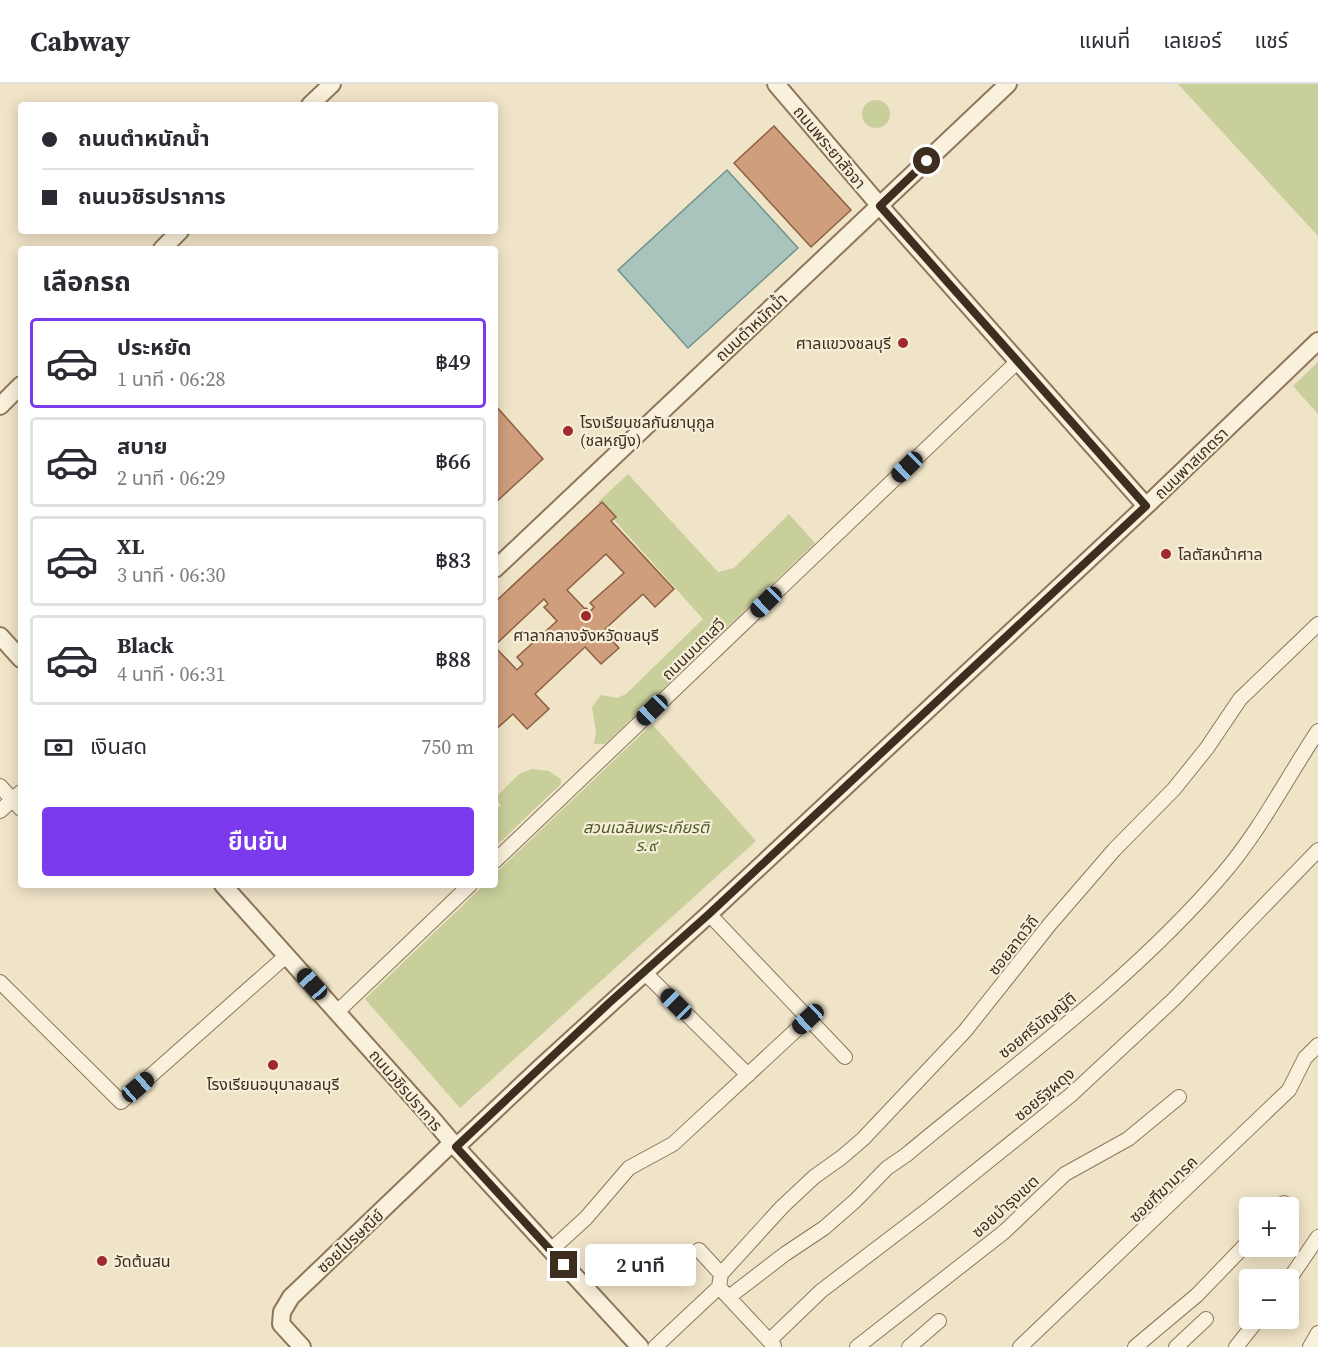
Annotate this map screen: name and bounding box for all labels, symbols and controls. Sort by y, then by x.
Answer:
text: Cabway [30,22,130,60]
text: แผนที่ [1079,26,1130,55]
text: เลเยอร์ [1163,26,1222,55]
text: แชร์ [1255,26,1288,55]
street label: ถนนพระยาสัจจา [789,101,871,193]
text: ถนนตำหนักน้ำ [78,123,210,153]
route start [913,147,940,174]
text: ถนนวชิรปราการ [78,181,226,211]
text: เลือกรถ [42,263,131,300]
street label: ถนนตำหนักน้ำ [710,288,792,366]
text: ประหยัด [117,332,192,362]
place label: ศาลแขวงชลบุรี [796,332,891,354]
icon: car [45,336,99,390]
marker: ศาลแขวงชลบุรี [896,336,910,350]
text: ฿49 [435,347,471,377]
text: 1 นาที · 06:28 [117,365,226,393]
place label: โรงเรียนชลกันยานุกูล (ชลหญิง) [580,411,715,451]
street label: ถนนพาสเภตรา [1149,422,1233,504]
marker: โรงเรียนชลกันยานุกูล (ชลหญิง) [561,424,575,438]
text: สบาย [117,431,167,461]
icon: car [45,435,99,489]
text: ฿66 [435,446,471,476]
car [888,448,926,486]
text: 2 นาที · 06:29 [117,464,226,492]
text: XL [117,531,144,561]
icon: car [45,534,99,588]
place label: โลตัสหน้าศาล [1178,543,1263,565]
text: ฿83 [435,545,471,575]
marker: โลตัสหน้าศาล [1159,547,1173,561]
text: 3 นาที · 06:30 [117,561,226,589]
car [747,583,785,621]
marker: ศาลากลางจังหวัดชลบุรี [579,609,593,623]
street label: ถนนมนตเสวี [656,613,730,685]
place label: ศาลากลางจังหวัดชลบุรี [513,624,659,646]
text: Black [117,630,174,660]
icon: car [45,633,99,687]
text: ฿88 [435,644,471,674]
text: 4 นาที · 06:31 [117,660,226,688]
car [633,691,671,729]
icon: cash [42,731,75,764]
text: เงินสด [90,731,147,761]
text: 750 m [421,733,474,761]
button: ยืนยัน [42,807,474,876]
park label: สวนเฉลิมพระเกียรติ ร.๙ [583,816,711,856]
street label: ซอยลาดวิถี [983,910,1043,980]
car [293,965,331,1003]
car [657,985,695,1023]
street label: ซอยศรีบัญญัติ [993,987,1081,1063]
car [789,1000,827,1038]
street label: ถนนวชิรปราการ [364,1044,448,1136]
marker: โรงเรียนอนุบาลชลบุรี [266,1058,280,1072]
street label: ซอยรัฐผดุง [1009,1062,1079,1126]
car [119,1068,157,1106]
place label: โรงเรียนอนุบาลชลบุรี [207,1073,339,1095]
street label: ซอยฑีฆามารค [1124,1151,1202,1227]
street label: ซอยบำรุงเขต [967,1170,1043,1242]
map controls [1239,1197,1299,1329]
button: + [1239,1197,1299,1257]
street label: ซอยไปรษณีย์ [312,1204,388,1278]
callout: 2 นาที [585,1244,696,1286]
place label: วัดต้นสน [114,1250,171,1272]
route end [550,1251,577,1278]
text: 2 นาที [616,1251,665,1279]
marker: วัดต้นสน [95,1254,109,1268]
button: − [1239,1269,1299,1329]

